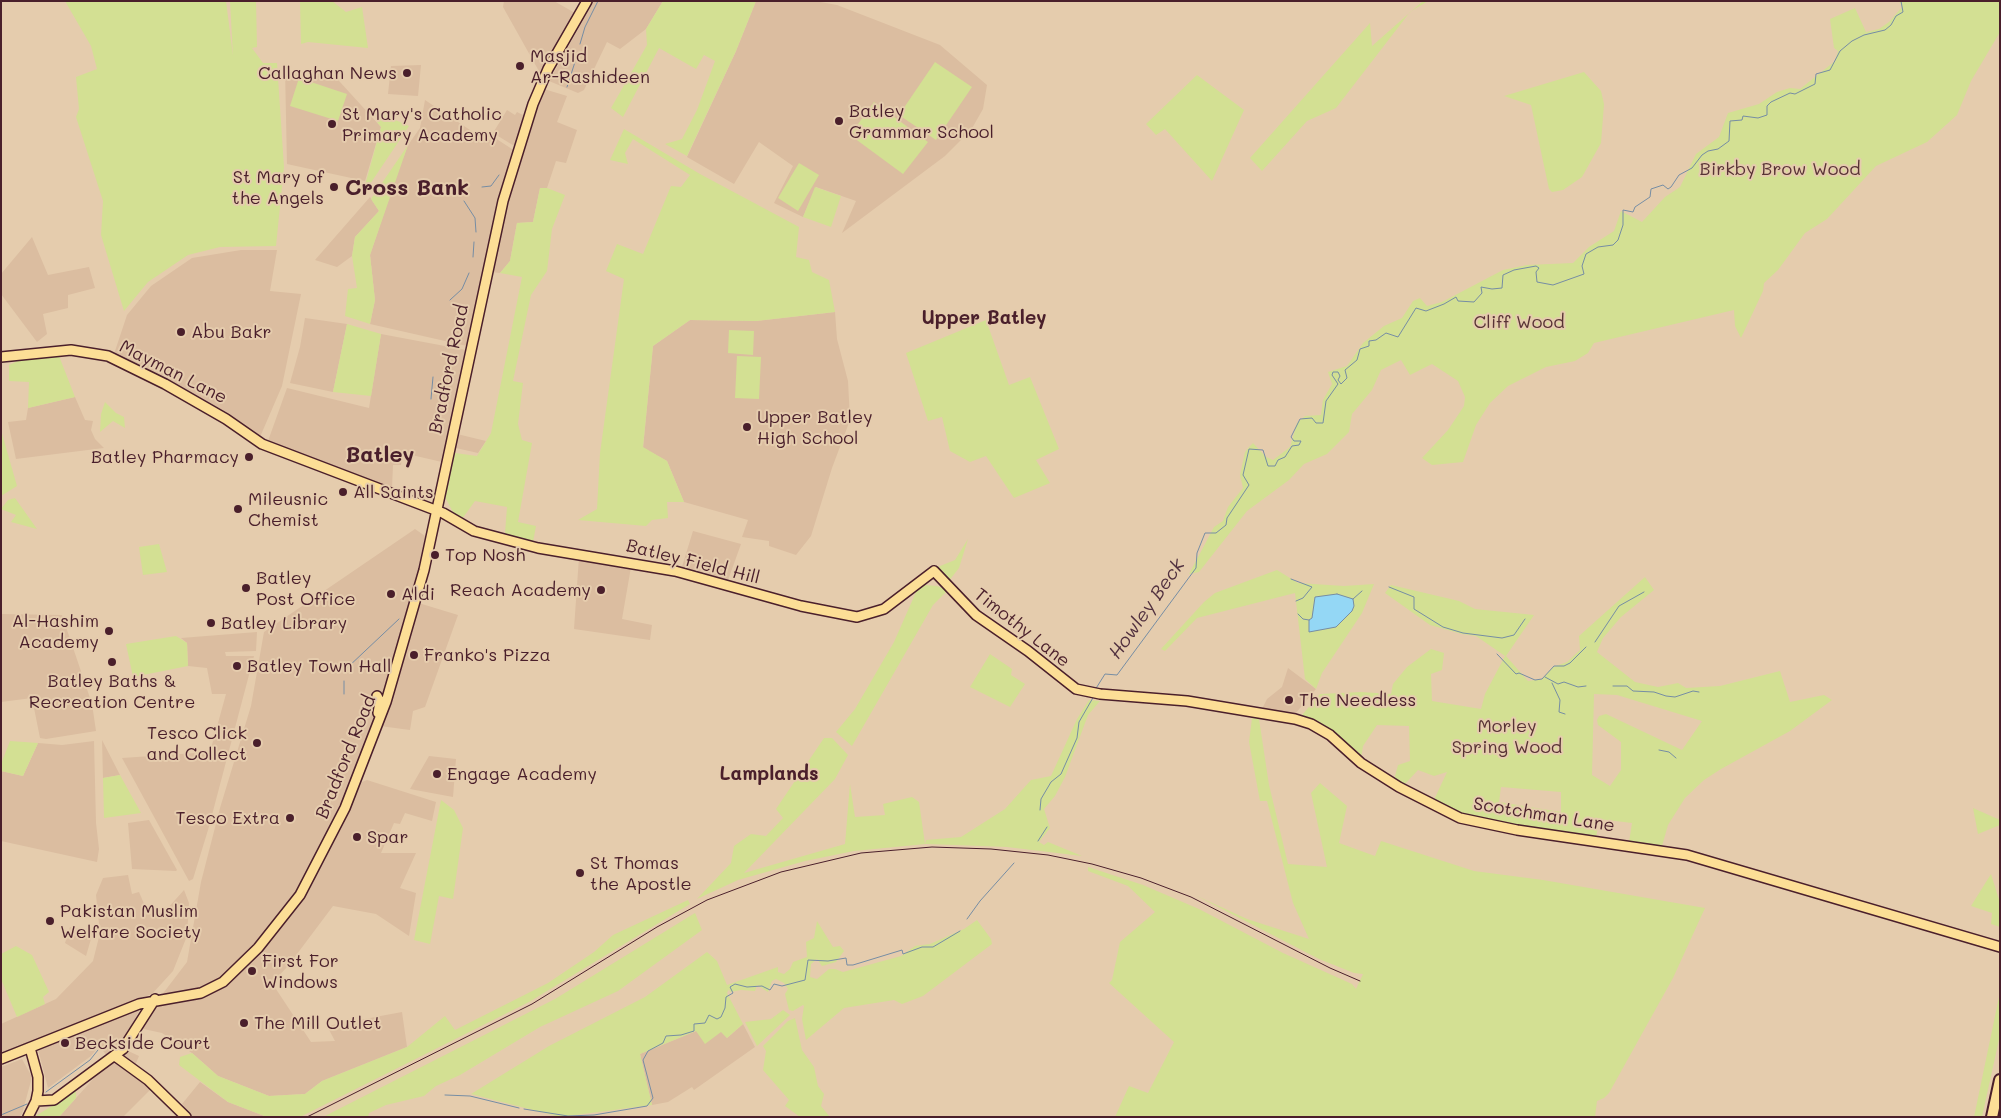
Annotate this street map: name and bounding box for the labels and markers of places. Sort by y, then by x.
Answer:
place label: Masjid Ar-Rashideen [530,45,650,88]
marker: Masjid Ar-Rashideen [514,60,526,72]
place label: Callaghan News [258,62,397,84]
marker: Callaghan News [401,67,413,79]
place label: Batley Grammar School [849,100,994,142]
place label: St Mary's Catholic Primary Academy [342,103,502,146]
marker: Batley Grammar School [833,115,845,127]
marker: St Mary's Catholic Primary Academy [326,118,338,130]
place label: St Mary of the Angels [232,166,324,208]
marker: St Mary of the Angels [328,181,340,193]
place label: Abu Bakr [191,321,272,343]
marker: Abu Bakr [175,326,187,338]
place label: Upper Batley High School [757,406,873,448]
marker: Upper Batley High School [741,421,753,433]
place label: Batley Pharmacy [91,446,239,468]
marker: Batley Pharmacy [243,451,255,463]
place label: All Saints [353,481,434,503]
marker: All Saints [337,486,349,498]
place label: Mileusnic Chemist [248,488,328,530]
marker: Mileusnic Chemist [232,503,244,515]
place label: Top Nosh [445,544,525,566]
marker: Top Nosh [429,549,441,561]
place label: Batley Post Office [256,567,356,610]
place label: Reach Academy [450,579,591,601]
marker: Batley Post Office [240,582,252,594]
place label: Aldi [401,583,435,605]
marker: Reach Academy [595,584,607,596]
marker: Aldi [385,588,397,600]
place label: Al-Hashim Academy [12,610,99,652]
place label: Batley Library [221,612,347,634]
marker: Batley Library [205,617,217,629]
marker: Al-Hashim Academy [103,625,115,637]
place label: Franko's Pizza [424,644,551,666]
marker: Franko's Pizza [408,649,420,661]
place label: Batley Town Hall [247,655,392,677]
marker: Batley Baths & Recreation Centre [106,656,118,668]
marker: Batley Town Hall [231,660,243,672]
place label: Batley Baths & Recreation Centre [29,670,195,712]
place label: The Needless [1299,689,1416,711]
marker: The Needless [1283,694,1295,706]
place label: Tesco Click and Collect [146,722,247,764]
marker: Tesco Click and Collect [251,737,263,749]
place label: Engage Academy [447,763,597,785]
marker: Engage Academy [431,768,443,780]
place label: Tesco Extra [175,807,280,829]
marker: Tesco Extra [284,812,296,824]
place label: Spar [367,826,408,848]
marker: Spar [351,831,363,843]
place label: St Thomas the Apostle [590,852,692,894]
marker: St Thomas the Apostle [574,867,586,879]
place label: Pakistan Muslim Welfare Society [60,900,201,942]
marker: Pakistan Muslim Welfare Society [44,915,56,927]
place label: First For Windows [262,950,339,992]
marker: First For Windows [246,965,258,977]
place label: The Mill Outlet [254,1012,381,1034]
marker: The Mill Outlet [238,1017,250,1029]
place label: Beckside Court [75,1032,210,1054]
marker: Beckside Court [59,1037,71,1049]

